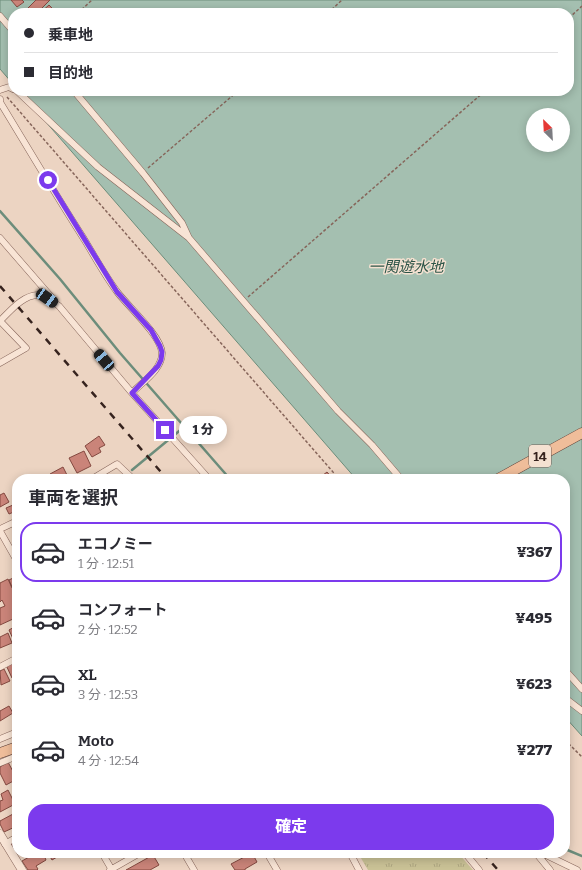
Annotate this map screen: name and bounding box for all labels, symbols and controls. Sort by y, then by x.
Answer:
text: 乗車地 [48,26,93,44]
text: 目的地 [48,64,93,82]
north arrow [526,108,570,152]
map controls [526,108,570,152]
route start [39,171,57,189]
water label: 一関遊水地 [368,258,445,276]
car [34,286,60,310]
car [92,347,116,373]
callout: 1 分 [179,416,227,444]
route end [156,421,174,439]
text: 1 分 [193,422,213,437]
road number: 14 [529,445,551,467]
text: 車両を選択 [28,487,118,509]
icon: car [30,534,66,570]
text: エコノミー [78,535,153,553]
text: ¥367 [516,543,552,561]
text: 1 分 · 12:51 [78,556,134,571]
icon: car [30,600,66,636]
text: コンフォート [78,601,168,619]
text: ¥495 [515,609,552,627]
text: 2 分 · 12:52 [78,622,138,637]
icon: car [30,666,66,702]
text: XL [78,666,97,684]
text: ¥623 [516,675,552,693]
text: 3 分 · 12:53 [78,687,138,702]
icon: car [30,732,66,768]
text: Moto [78,732,114,750]
text: ¥277 [516,741,552,759]
text: 4 分 · 12:54 [78,753,139,768]
button: 確定 [28,804,554,850]

